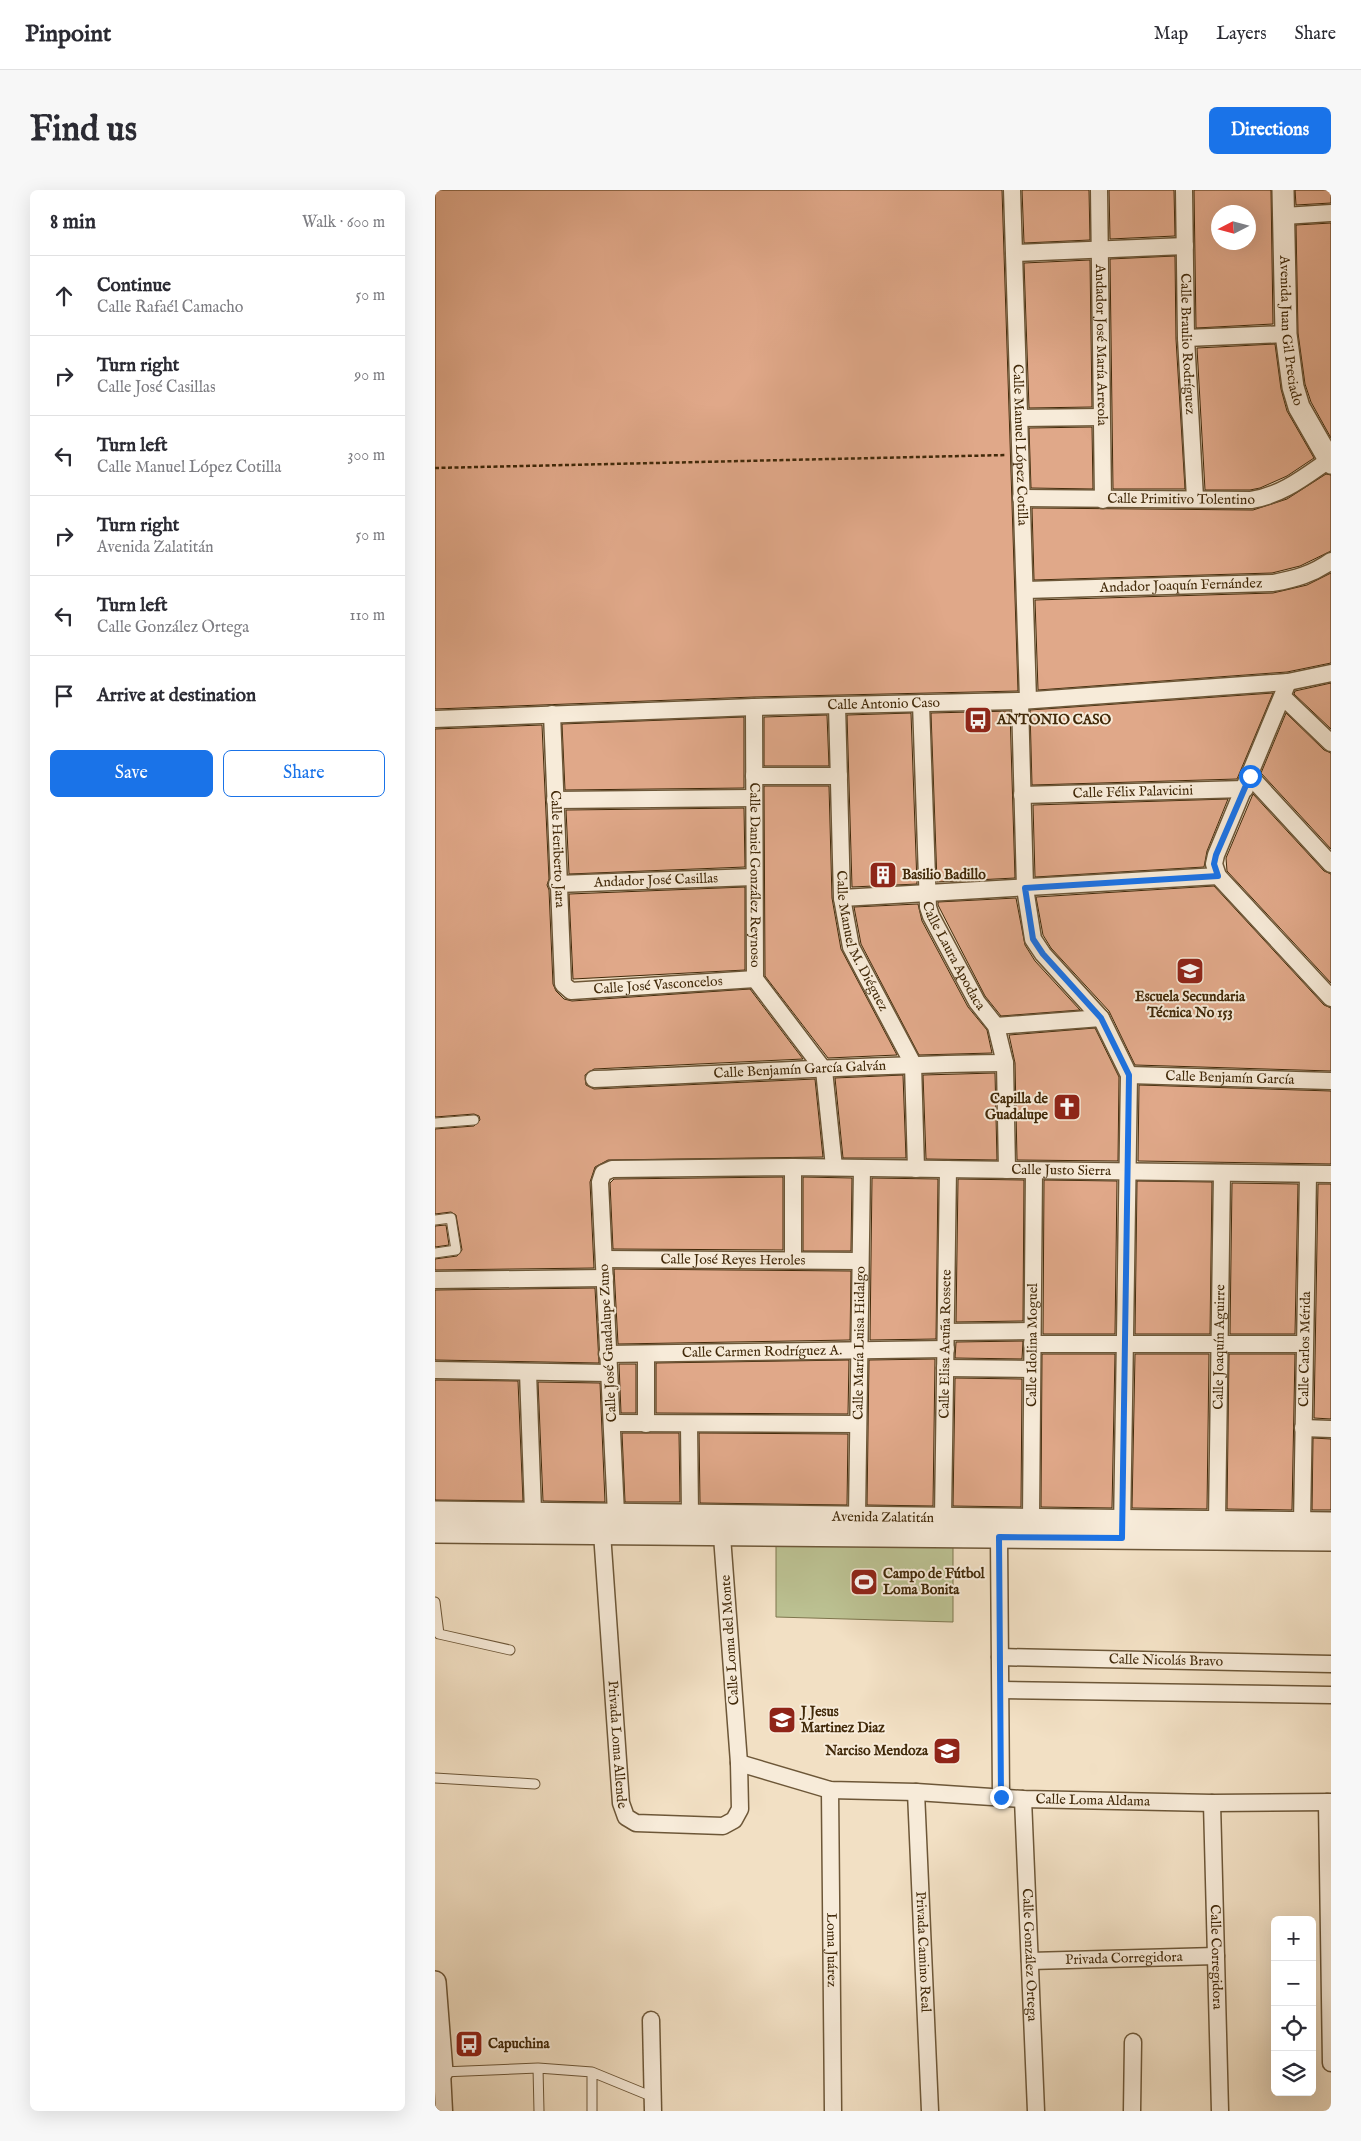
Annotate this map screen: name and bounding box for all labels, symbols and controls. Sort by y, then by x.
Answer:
text: Pinpoint [25,19,111,50]
text: Map [1154,23,1188,46]
text: Layers [1216,23,1267,46]
text: Share [1295,23,1336,46]
button: Directions [1209,107,1331,154]
text: Find us [30,108,137,153]
north arrow [1211,205,1256,250]
text: 8 min [50,209,96,236]
text: Walk · 600 m [302,213,385,233]
street label: Avenida Juan Gil Preciado [1275,254,1307,408]
street label: Andador José María Arreola [1091,263,1111,427]
street label: Calle Braulio Rodríguez [1176,273,1199,416]
text: Continue [97,274,171,298]
icon: ahead [50,282,78,310]
text: 50 m [356,286,385,306]
text: Calle Rafaél Camacho [97,298,243,318]
text: Turn right [97,354,179,378]
icon: right [50,362,78,390]
street label: Calle Manuel López Cotilla [1008,364,1032,527]
text: 90 m [354,366,385,386]
text: Calle José Casillas [97,378,216,398]
text: Turn left [97,434,168,458]
icon: left [50,442,78,470]
text: 300 m [347,446,385,466]
text: Calle Manuel López Cotilla [97,458,281,478]
street label: Calle Primitivo Tolentino [1107,490,1257,509]
text: Turn right [97,514,179,538]
icon: right [50,522,78,550]
text: 50 m [356,526,385,546]
text: Avenida Zalatitán [97,538,214,558]
street label: Andador Joaquín Fernández [1098,574,1263,597]
text: Turn left [97,594,168,618]
icon: left [50,602,78,630]
text: 110 m [349,606,385,626]
text: Calle González Ortega [97,618,249,638]
icon: arrive [50,682,78,710]
text: Arrive at destination [97,684,256,708]
street label: Calle Antonio Caso [827,694,941,714]
bus stop icon: ANTONIO CASO [963,705,993,735]
place label: ANTONIO CASO [996,711,1111,729]
button: Save [50,750,213,797]
button: Share [223,750,385,797]
route start [1239,765,1262,788]
street label: Calle Félix Palavicini [1072,781,1194,803]
street label: Calle Daniel González Reynoso [745,783,764,968]
street label: Calle Heriberto Jara [546,790,569,909]
building icon: Basilio Badillo [868,860,898,890]
place label: Basilio Badillo [902,866,986,884]
street label: Andador José Casillas [592,869,718,892]
street label: Calle Manuel M. Diéguez [832,870,893,1015]
street label: Calle Laura Apodaca [919,901,990,1015]
school or university icon: Escuela Secundaria Técnica No 153 [1175,956,1205,986]
street label: Calle José Vasconcelos [593,972,723,999]
place label: Escuela Secundaria Técnica No 153 [1135,988,1246,1022]
street label: Calle Benjamín García Galván [713,1057,887,1083]
street label: Calle Benjamín García [1165,1067,1296,1089]
place label: Capilla de Guadalupe [985,1090,1049,1124]
church icon: Capilla de Guadalupe [1052,1092,1082,1122]
street label: Calle Justo Sierra [1011,1161,1112,1180]
street label: Calle José Reyes Heroles [661,1250,806,1270]
street label: Calle José Guadalupe Zuno [595,1263,621,1423]
street label: Calle María Luisa Hidalgo [849,1266,870,1420]
street label: Calle Elisa Acuña Rossete [935,1269,956,1419]
street label: Calle Idolina Moguel [1023,1283,1042,1407]
street label: Calle Joaquín Aguirre [1210,1284,1229,1410]
street label: Calle Carlos Mérida [1295,1290,1315,1407]
street label: Calle Carmen Rodríguez A. [682,1342,842,1362]
street label: Avenida Zalatitán [831,1508,935,1527]
place label: Campo de Fútbol Loma Bonita [883,1565,986,1599]
sports icon: Campo de Fútbol Loma Bonita [849,1567,879,1597]
street label: Calle Loma del Monte [716,1574,744,1706]
street label: Calle Nicolás Bravo [1109,1650,1224,1671]
street label: Privada Loma Allende [603,1680,631,1812]
place label: J Jesus Martinez Diaz [799,1703,885,1737]
school or university icon: J Jesus Martinez Diaz [767,1705,797,1735]
school or university icon: Narciso Mendoza [932,1736,962,1766]
place label: Narciso Mendoza [824,1742,929,1760]
route end [990,1786,1013,1809]
street label: Calle Loma Aldama [1035,1790,1151,1811]
street label: Calle González Ortega [1018,1888,1041,2023]
street label: Privada Camino Real [911,1891,935,2013]
street label: Calle Corregidora [1206,1904,1226,2011]
street label: Loma Juárez [822,1913,841,1988]
map controls [1271,1916,1316,2096]
button: + [1271,1916,1316,1961]
street label: Privada Corregidora [1065,1948,1184,1969]
button: − [1271,1961,1316,2006]
button: locate [1271,2006,1316,2051]
bus stop icon: Capuchina [454,2029,484,2059]
place label: Capuchina [488,2035,551,2053]
button: layers [1271,2051,1316,2096]

